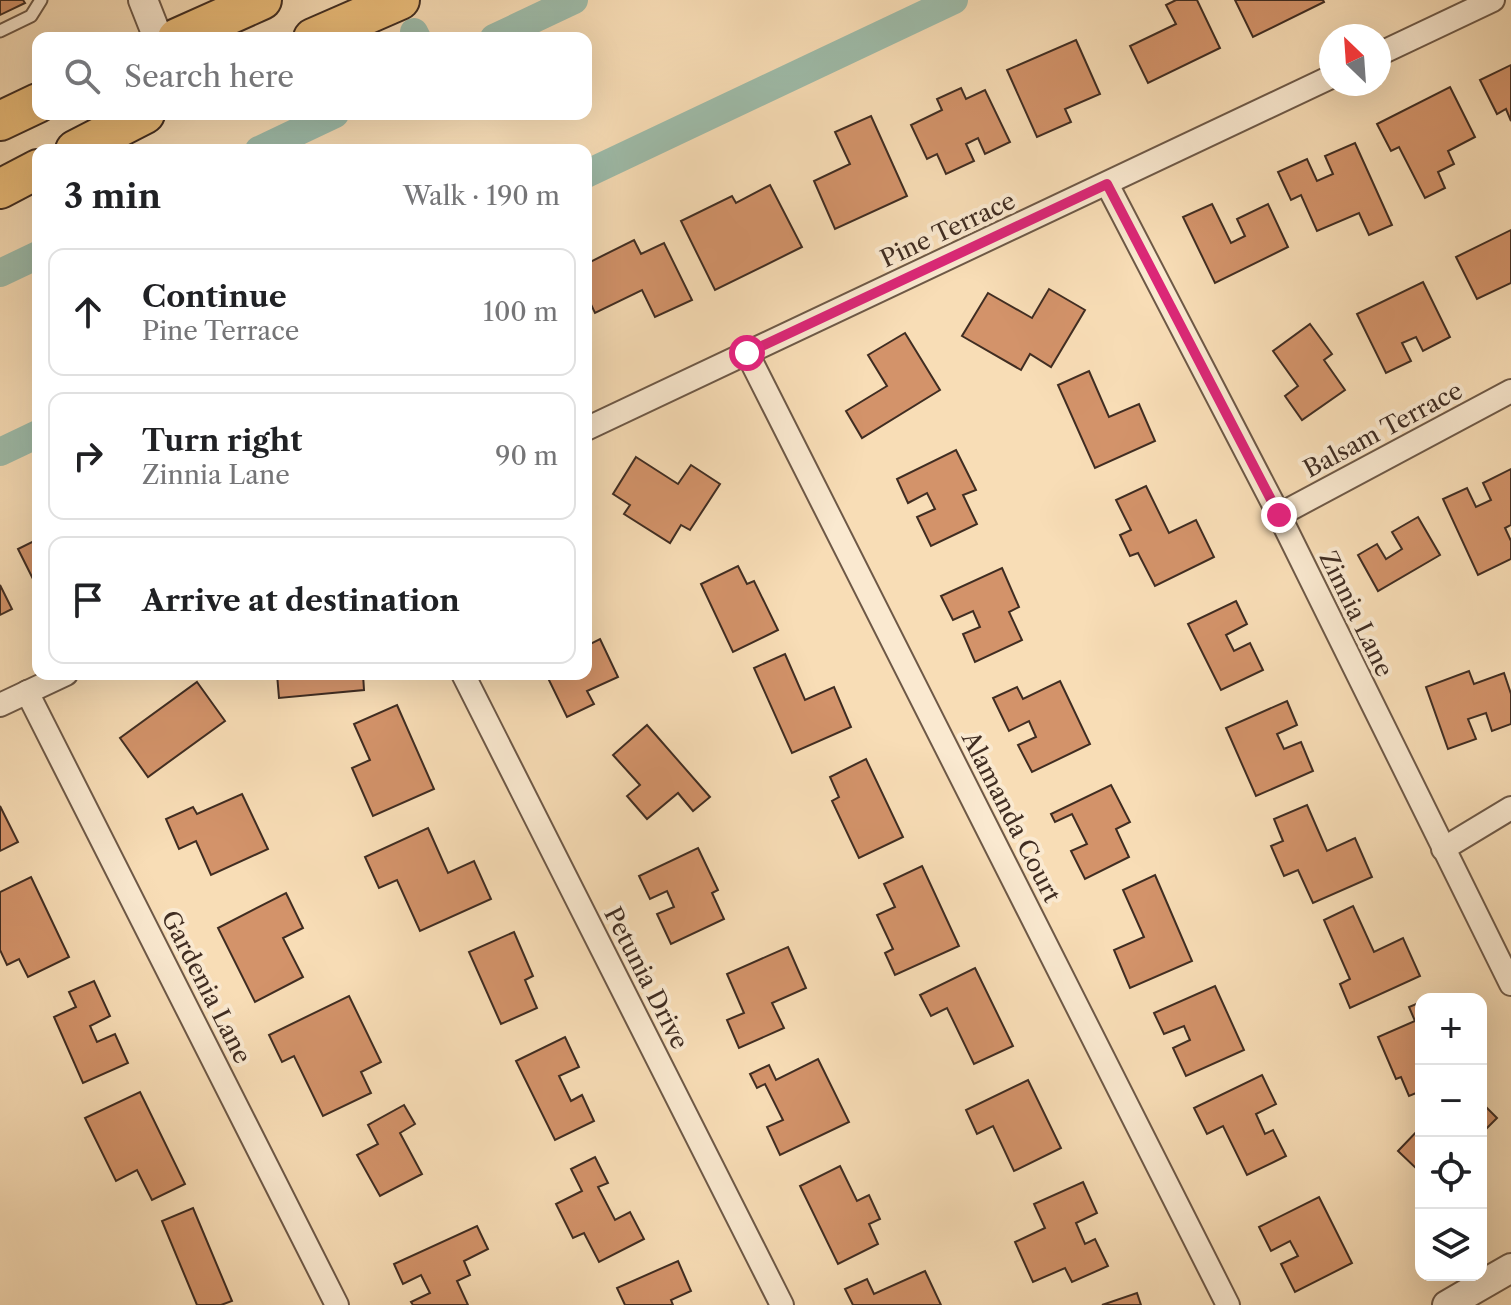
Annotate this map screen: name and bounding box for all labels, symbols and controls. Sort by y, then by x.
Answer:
north arrow [1319,24,1391,96]
search box [32,32,592,120]
icon: search [60,54,104,98]
text: Search here [124,58,294,95]
text: 3 min [64,175,161,217]
text: Walk · 190 m [403,180,560,212]
street label: Pine Terrace [876,186,1020,273]
text: Continue [142,278,287,315]
icon: ahead [66,290,110,334]
text: 100 m [483,296,558,328]
text: Pine Terrace [142,315,299,347]
route start [729,335,765,371]
street label: Balsam Terrace [1298,376,1467,484]
text: Turn right [142,422,302,459]
icon: right [66,434,110,478]
text: 90 m [495,440,558,472]
text: Zinnia Lane [142,459,290,491]
route end [1261,497,1297,533]
street label: Zinnia Lane [1313,546,1399,681]
icon: arrive [66,578,110,622]
text: Arrive at destination [142,582,460,619]
street label: Alamanda Court [955,726,1067,907]
street label: Petunia Drive [598,902,695,1054]
street label: Gardenia Lane [155,905,257,1068]
map controls [1415,993,1487,1281]
button: + [1415,993,1487,1065]
button: − [1415,1065,1487,1137]
button: locate [1415,1137,1487,1209]
button: layers [1415,1209,1487,1281]

